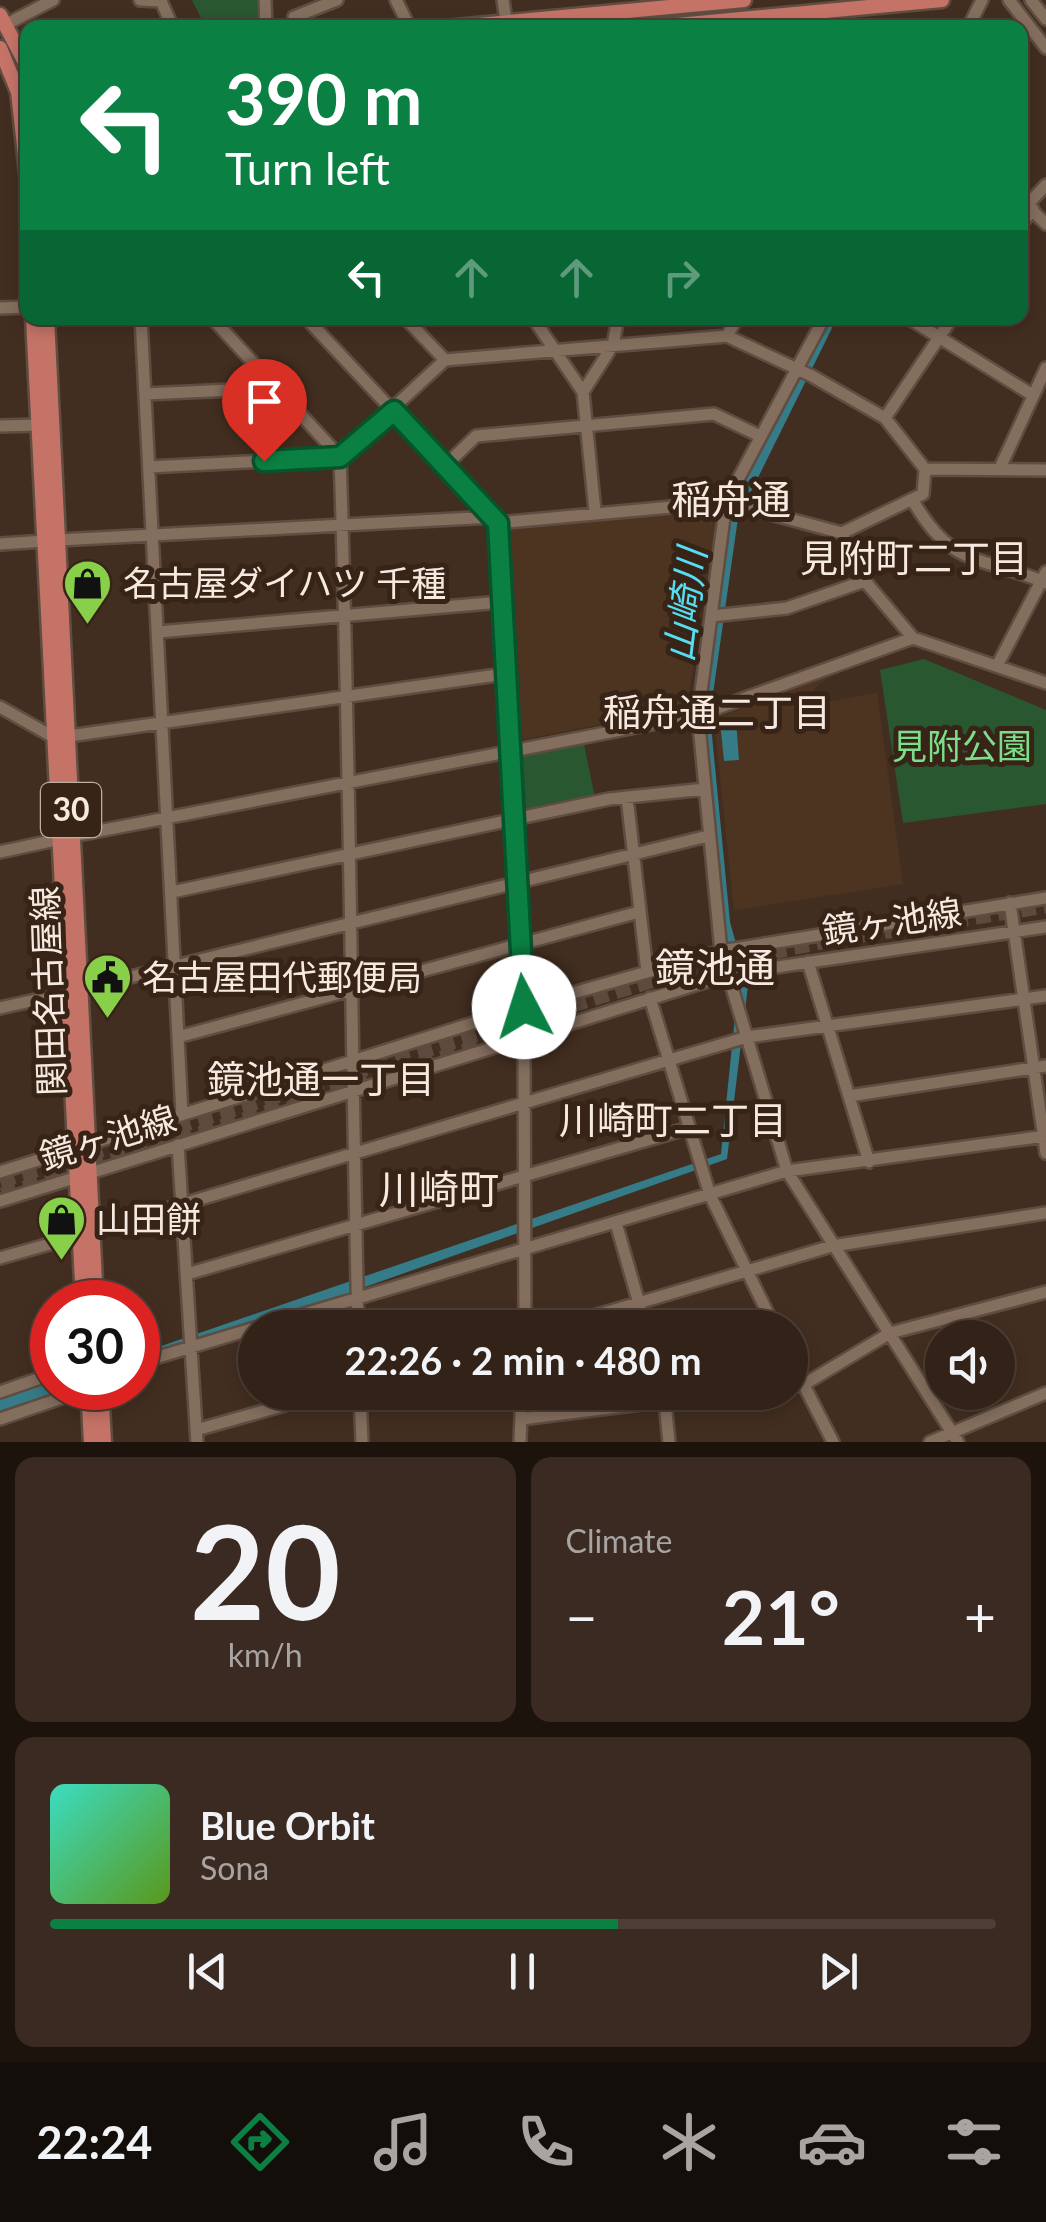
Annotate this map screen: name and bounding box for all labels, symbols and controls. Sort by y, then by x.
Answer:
text: 390 m [225,56,422,140]
icon: left [60,60,190,190]
text: Turn left [225,141,390,195]
icon: left [339,250,394,305]
icon: ahead [444,250,499,305]
icon: ahead [549,250,604,305]
icon: right [654,250,709,305]
pin [222,359,307,462]
icon: arrive [237,374,292,429]
district label: 稲舟通 [671,475,791,523]
district label: 見附町二丁目 [800,534,1028,580]
water label: 山崎川 [654,541,714,664]
shop icon: 名古屋ダイハツ 千種 [62,558,114,626]
place label: 名古屋ダイハツ 千種 [123,561,446,603]
district label: 稲舟通二丁目 [603,688,831,734]
park label: 見附公園 [892,724,1032,766]
road number: 30 [41,783,101,837]
street label: 関田名古屋線 [22,885,72,1097]
street label: 鏡ヶ池線 [819,889,964,951]
district label: 鏡池通 [655,943,775,991]
public building icon: 名古屋田代郵便局 [81,952,133,1020]
place label: 名古屋田代郵便局 [142,955,422,997]
position arrow [472,955,576,1059]
district label: 鏡池通一丁目 [207,1055,435,1101]
street label: 鏡ヶ池線 [34,1096,181,1177]
district label: 川崎町二丁目 [559,1096,787,1142]
district label: 川崎町 [379,1165,499,1213]
shop icon: 山田餅 [35,1194,87,1262]
place label: 山田餅 [96,1197,201,1239]
speed limit sign: 30 [30,1280,160,1410]
map controls [925,1320,1015,1410]
button: sound [925,1320,1015,1410]
text: 22:26 · 2 min · 480 m [344,1337,702,1383]
text: 20 [190,1492,341,1648]
text: Climate [566,1521,672,1560]
text: 21° [722,1571,840,1661]
text: − [566,1583,597,1649]
text: + [964,1583,996,1649]
text: km/h [228,1635,303,1674]
text: Blue Orbit [200,1802,375,1848]
text: Sona [200,1848,269,1887]
icon: previous [180,1944,235,1999]
icon: pause [495,1944,550,1999]
icon: next [811,1944,866,1999]
icon: directions [225,2107,295,2177]
icon: music [368,2107,438,2177]
icon: phone [511,2107,581,2177]
icon: climate [654,2107,724,2177]
icon: car [797,2107,867,2177]
icon: filters [939,2107,1009,2177]
text: 22:24 [36,2115,152,2169]

